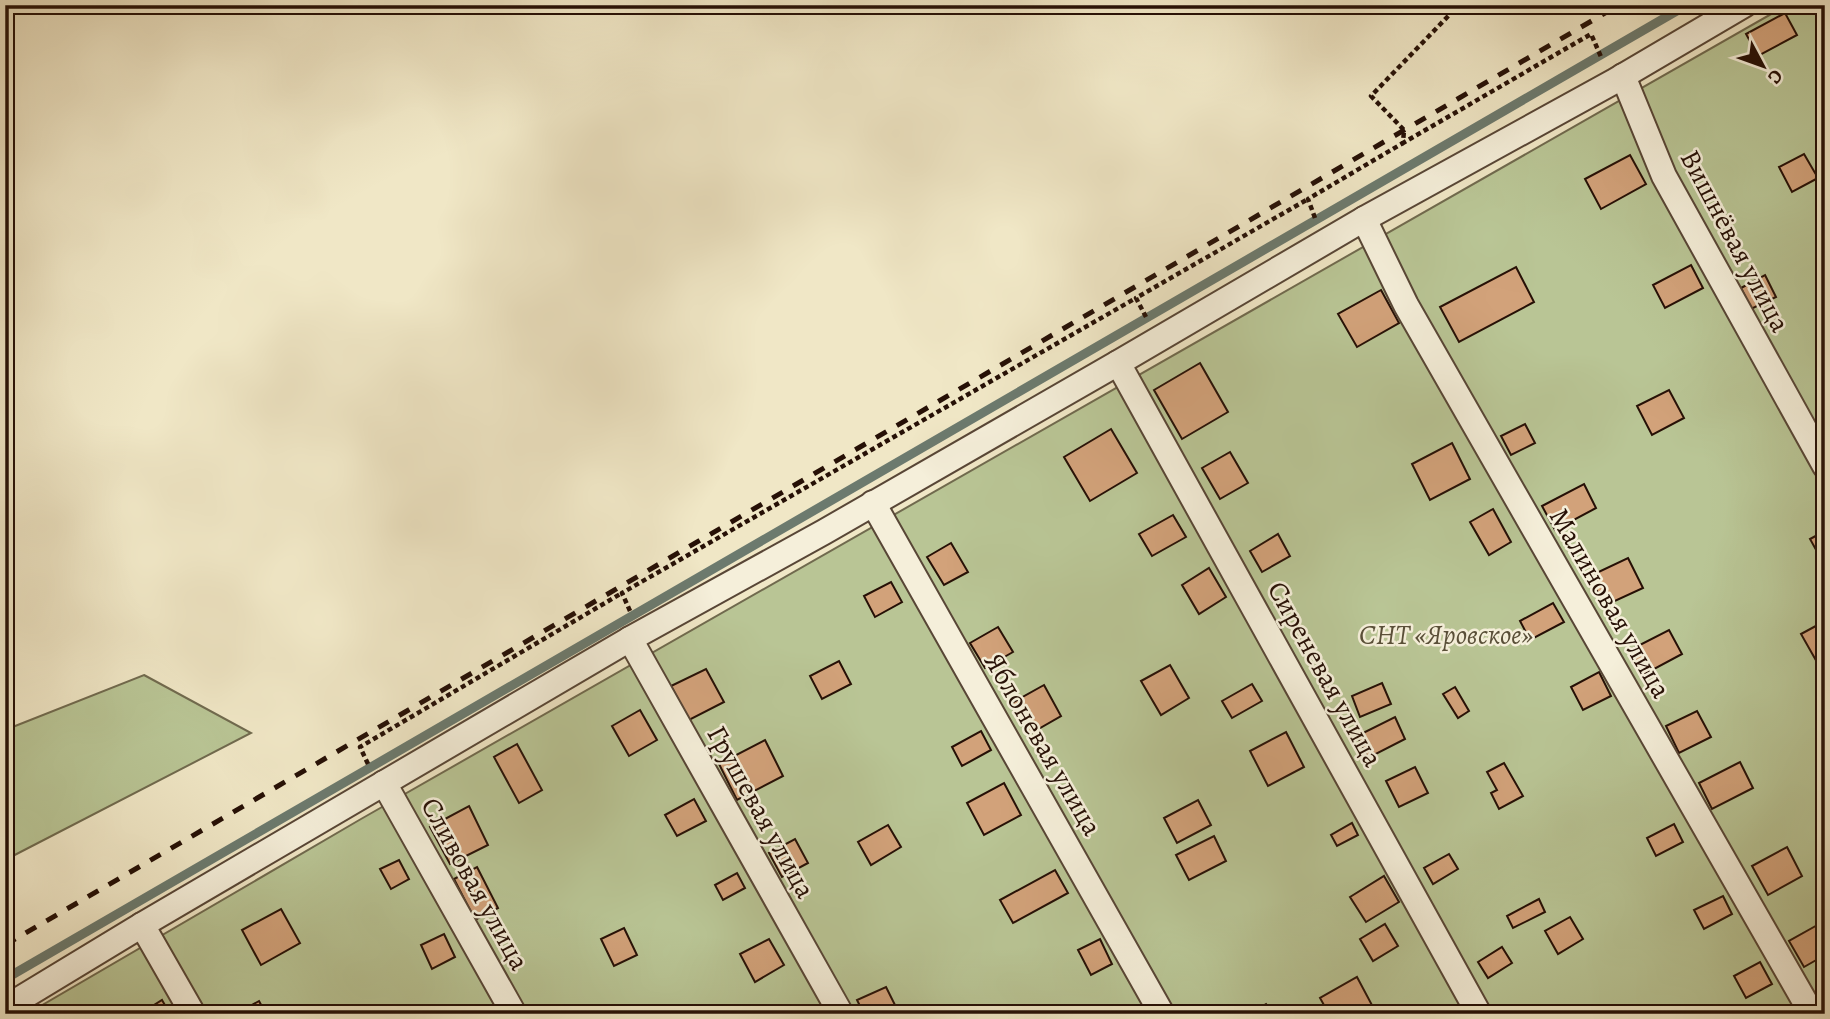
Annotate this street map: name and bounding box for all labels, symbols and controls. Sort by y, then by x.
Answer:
north arrow [1728,32,1798,102]
text: С [1761,64,1789,89]
street label: Вишнёвая улица [1671,143,1799,339]
street label: Малиновая улица [1540,501,1680,705]
street label: Сиреневая улица [1258,574,1392,774]
park label: СНТ «Яровское» [1359,616,1533,654]
street label: Яблоневая улица [975,645,1111,843]
street label: Грушевая улица [698,719,824,905]
street label: Сливовая улица [412,791,538,977]

